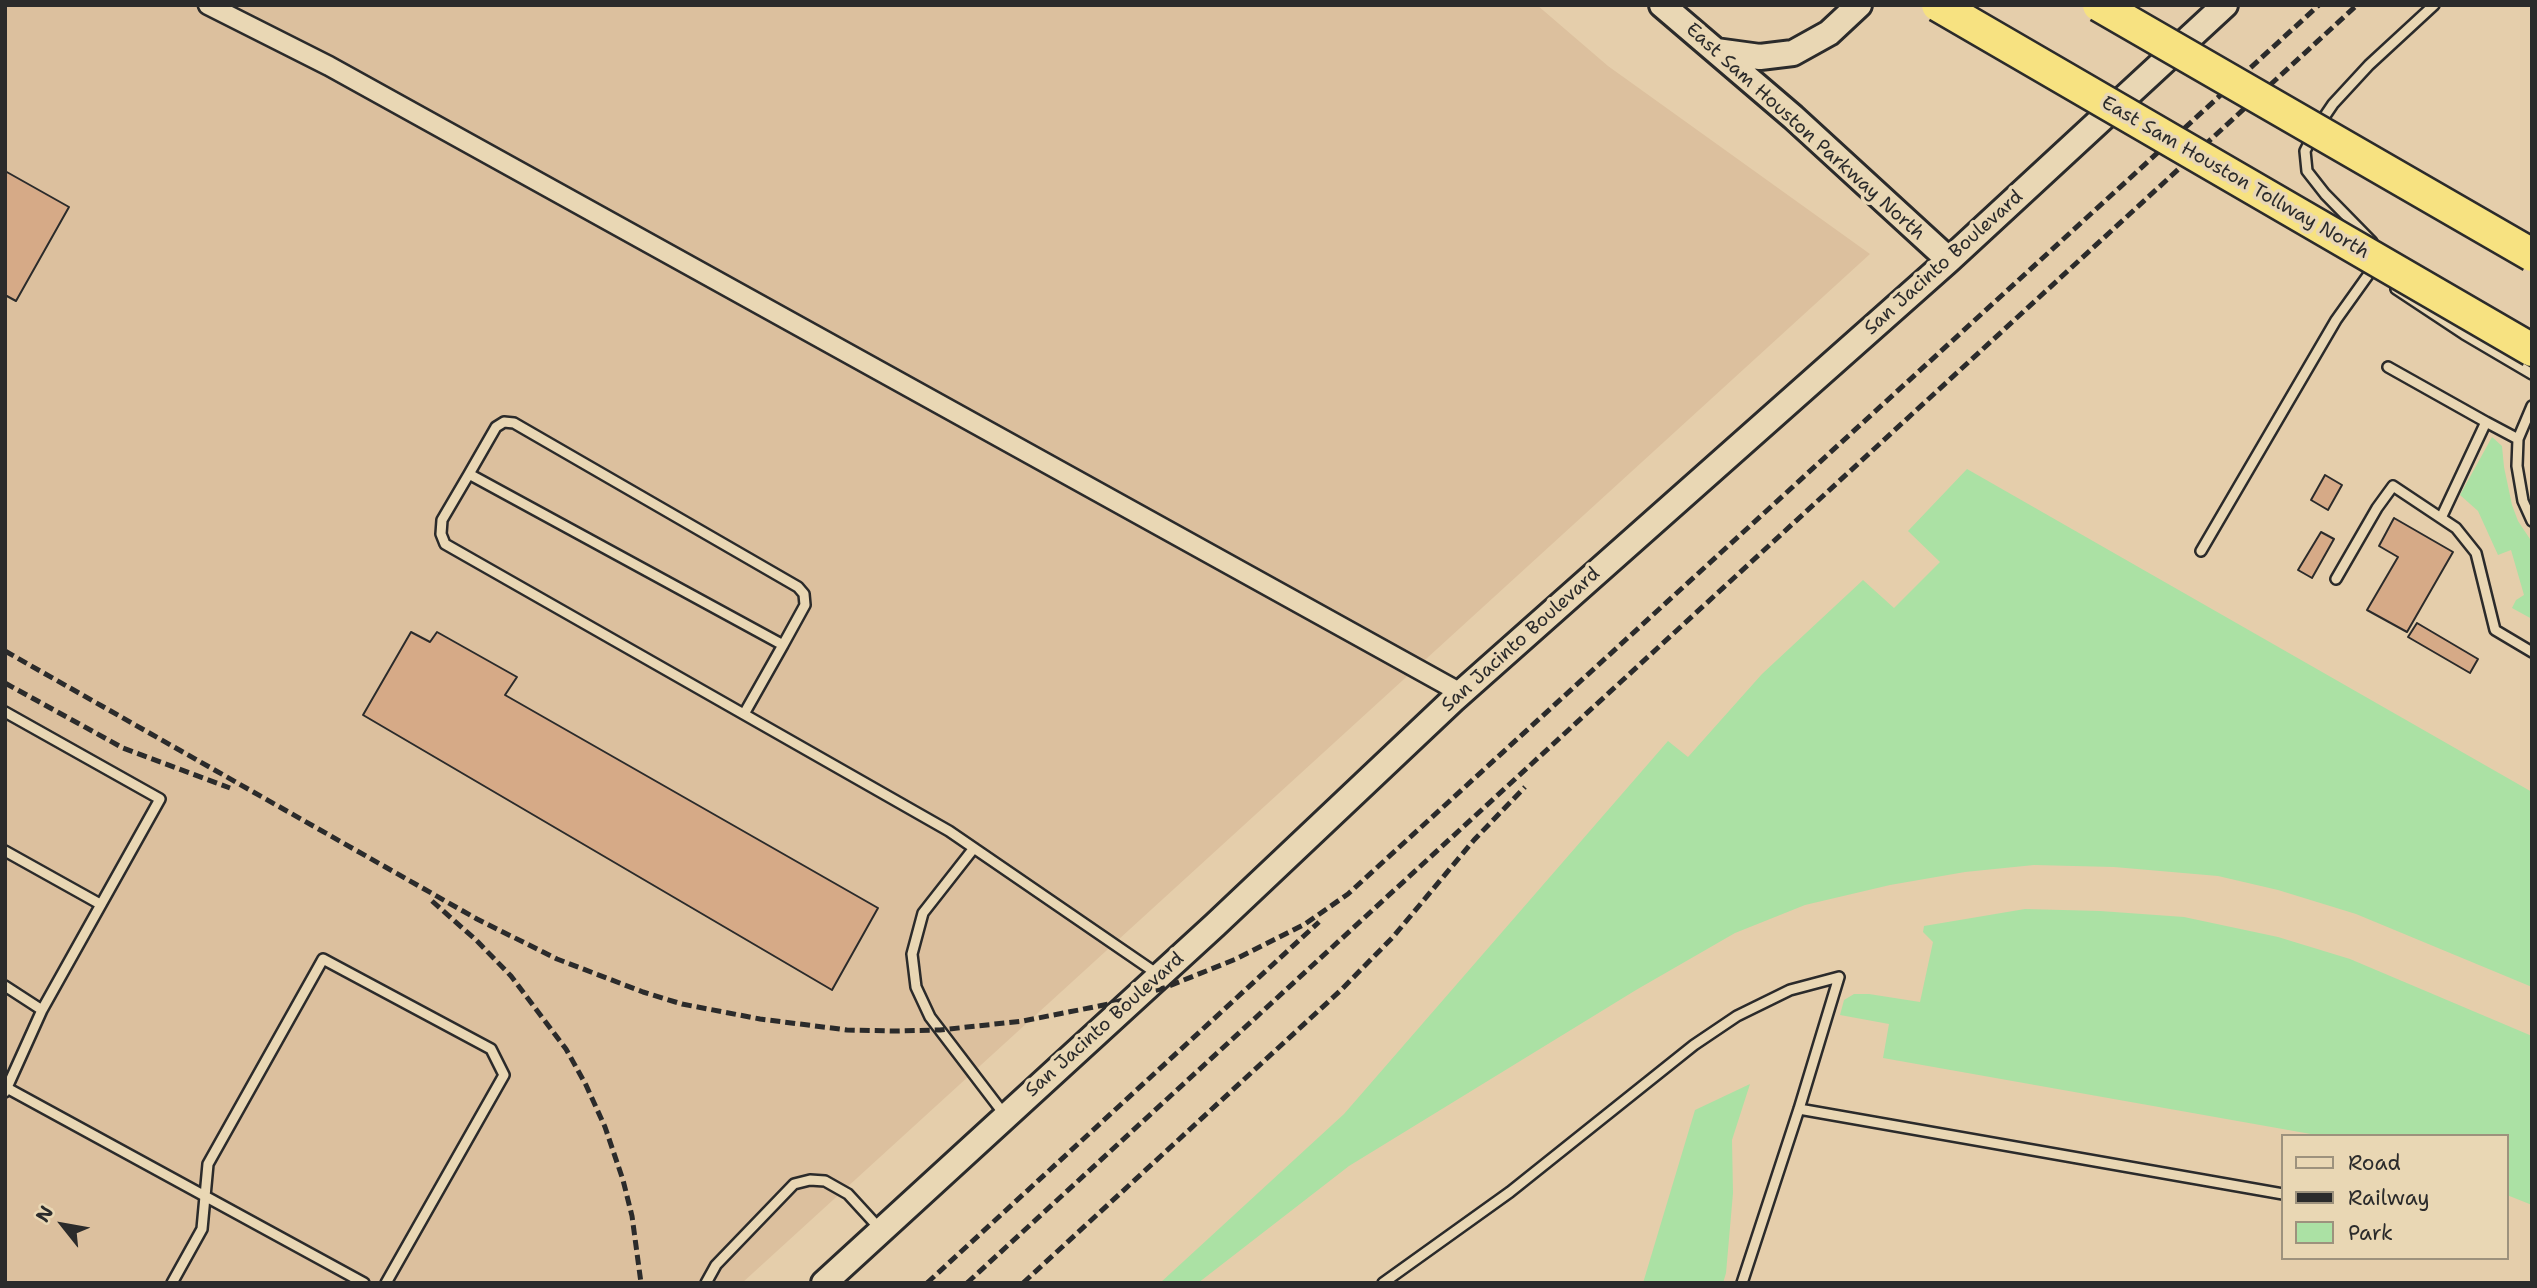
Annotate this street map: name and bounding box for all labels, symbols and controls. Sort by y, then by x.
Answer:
street label: East Sam Houston Parkway North [1681,19,1929,245]
street label: East Sam Houston Tollway North [2097,92,2373,264]
street label: San Jacinto Boulevard [1860,186,2028,340]
street label: San Jacinto Boulevard [1437,563,1605,717]
street label: San Jacinto Boulevard [1021,948,1189,1102]
legend [2282,1134,2509,1260]
text: Road [2348,1149,2401,1177]
text: Railway [2348,1184,2430,1212]
north arrow [28,1190,98,1260]
text: N [30,1201,59,1227]
text: Park [2348,1219,2393,1247]

